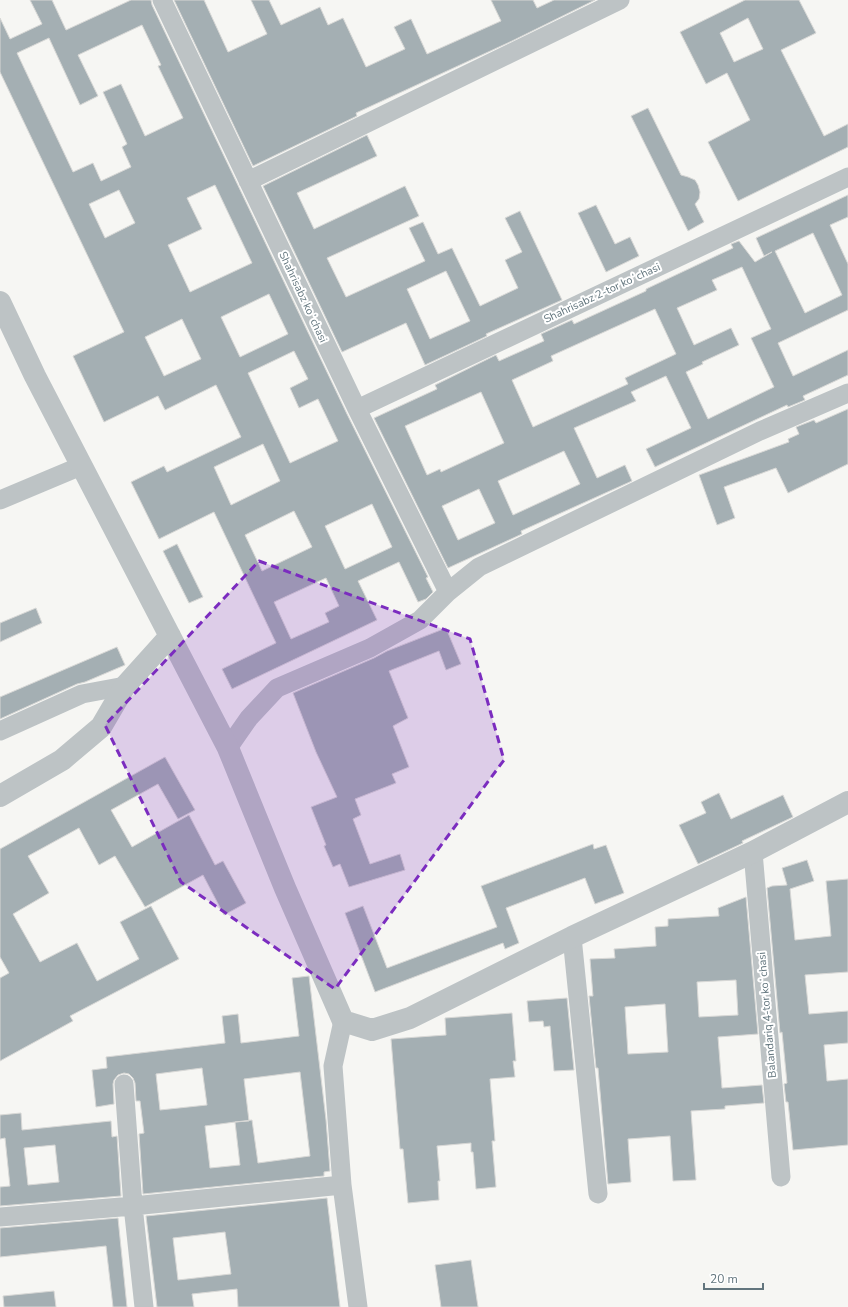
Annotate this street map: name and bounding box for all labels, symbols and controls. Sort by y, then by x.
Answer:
street label: Shahrisabz koʻchasi [275,249,331,345]
street label: Shahrisabz 2-tor koʻchasi [541,259,663,327]
street label: Balandariq 4-tor koʻchasi [754,951,780,1079]
scale bar [704,1265,763,1291]
text: 20 m [710,1271,738,1287]

